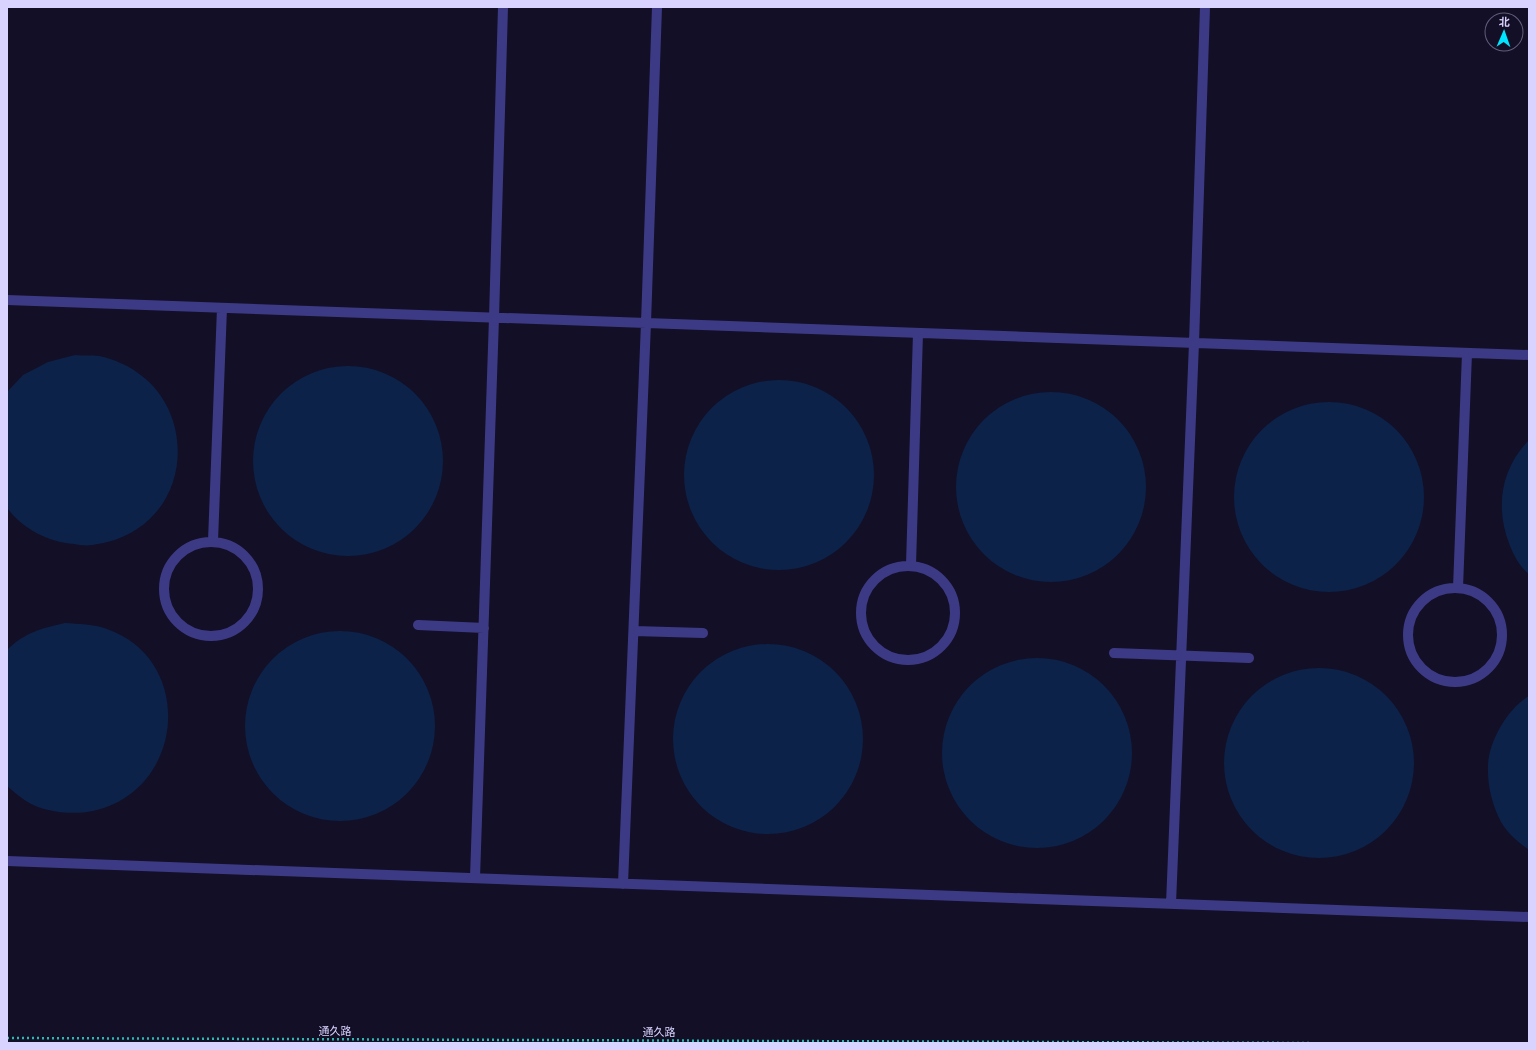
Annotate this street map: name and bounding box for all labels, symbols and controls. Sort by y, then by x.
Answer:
north arrow [1484,12,1524,52]
text: 北 [1499,16,1510,28]
street label: 通久路 [319,1025,352,1037]
street label: 通久路 [643,1026,676,1038]

